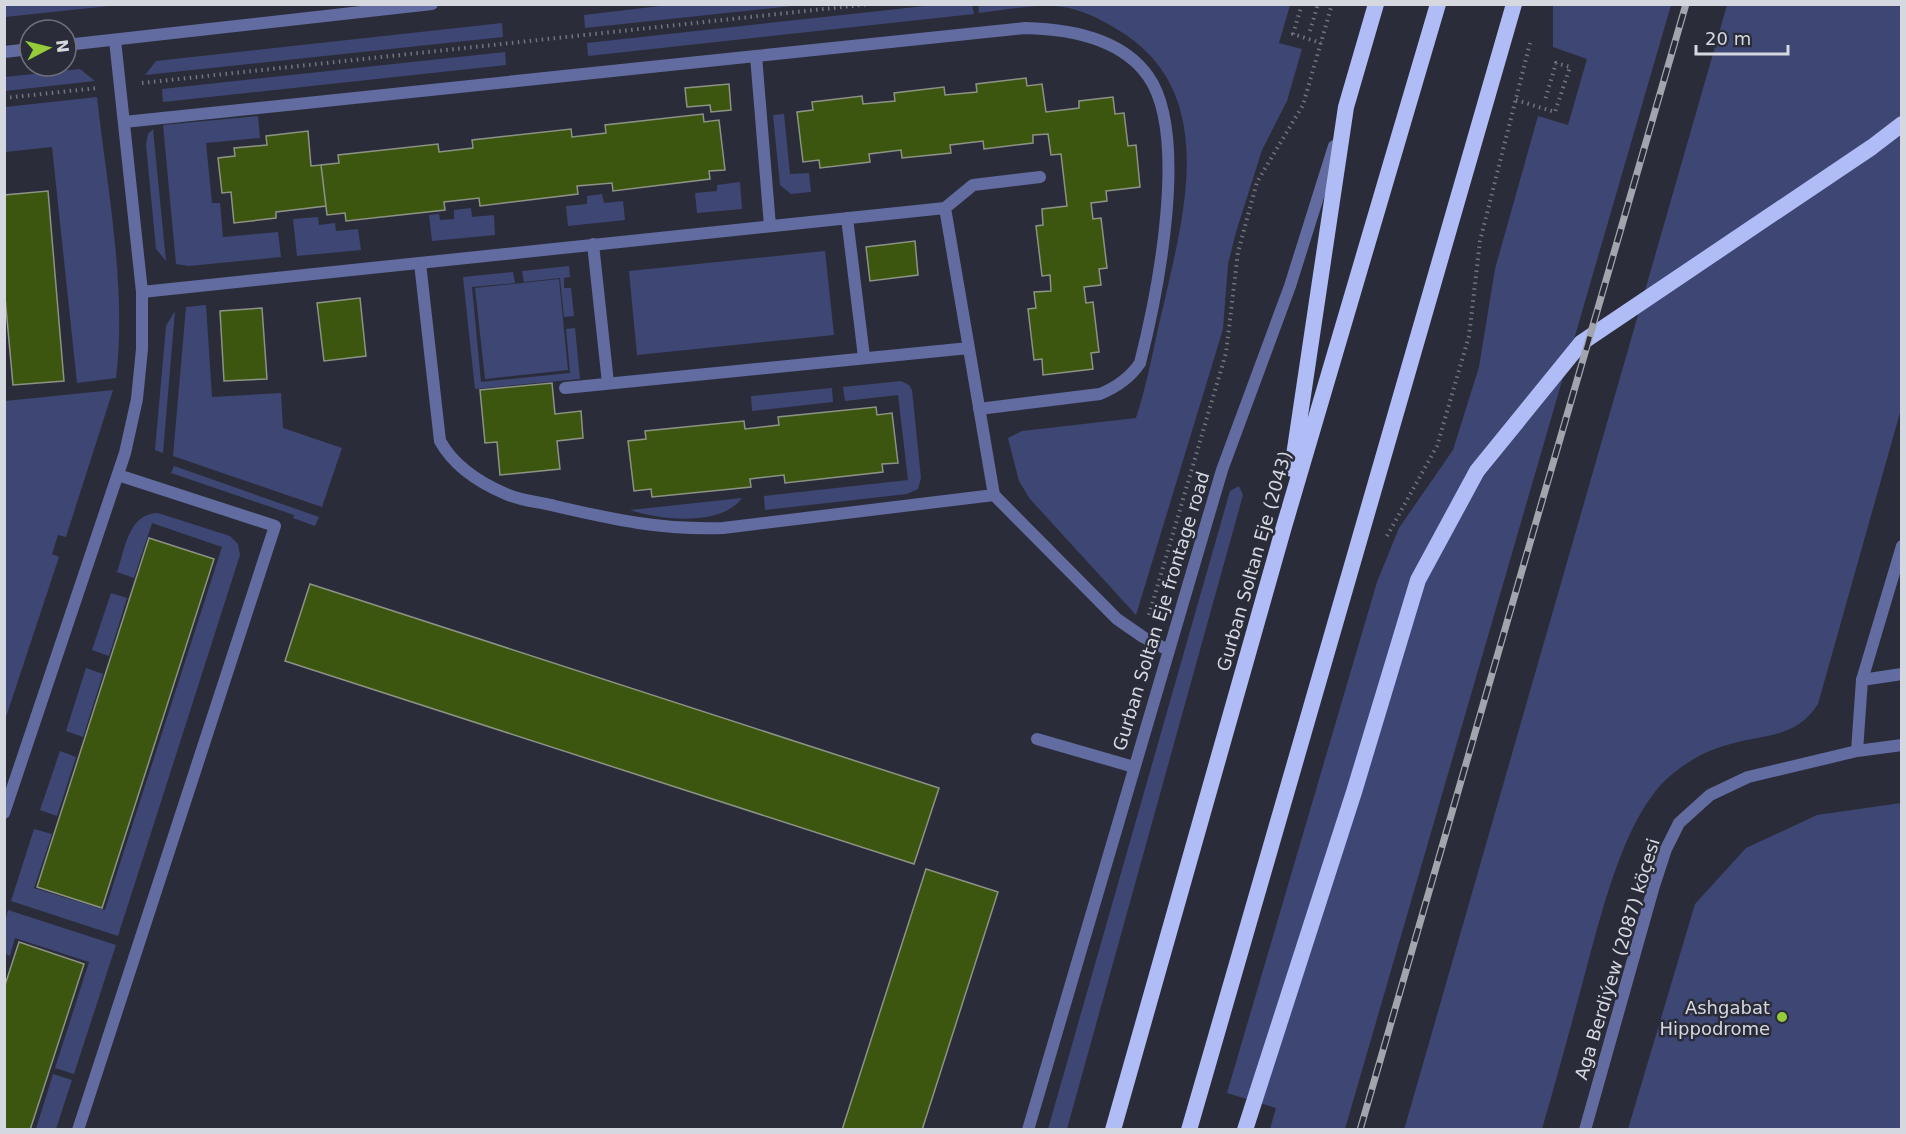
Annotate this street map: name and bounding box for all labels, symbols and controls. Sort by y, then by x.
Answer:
north arrow [18,18,78,78]
scale bar [1696,18,1788,56]
text: 20 m [1705,28,1751,49]
text: N [52,38,73,54]
street label: Gurban Soltan Eje (2043) [1212,449,1296,673]
street label: Gurban Soltan Eje frontage road [1108,469,1214,753]
street label: Aga Berdiýew (2087) köçesi [1570,836,1664,1082]
place label: Ashgabat Hippodrome [1660,997,1770,1039]
marker: Ashgabat Hippodrome [1775,1010,1789,1024]

